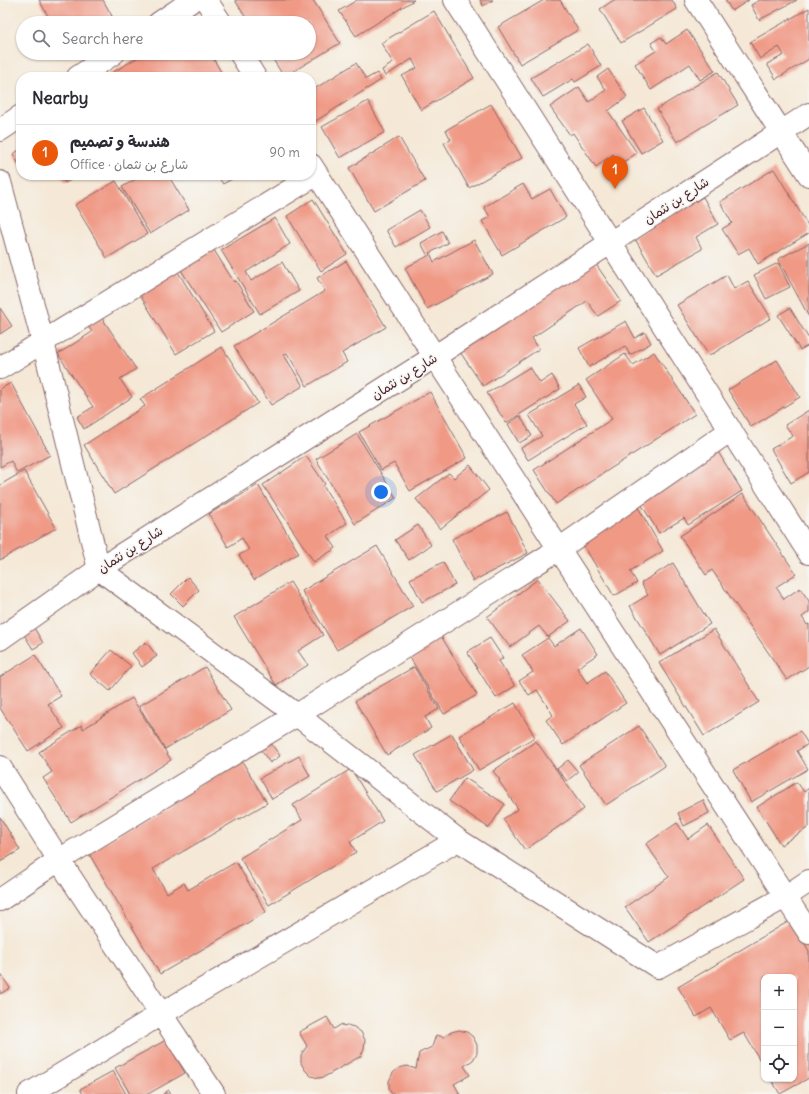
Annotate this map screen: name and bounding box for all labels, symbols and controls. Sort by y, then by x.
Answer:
search box [16,16,316,60]
icon: search [30,27,52,49]
text: Search here [62,29,143,48]
text: Nearby [32,87,88,109]
text: هندسة و تصميم [70,132,170,151]
text: 1 [42,144,48,161]
text: 90 m [269,144,300,161]
text: Office · شارع بن نثمان [70,156,188,173]
pin: 1 [602,156,628,189]
street label: شارع بن نثمان [640,173,713,229]
street label: شارع بن نثمان [368,349,441,404]
your location [371,482,391,502]
street label: شارع بن نثمان [94,522,167,578]
map controls [761,974,797,1082]
button: + [761,974,797,1010]
button: − [761,1010,797,1046]
button: locate [761,1046,797,1082]

